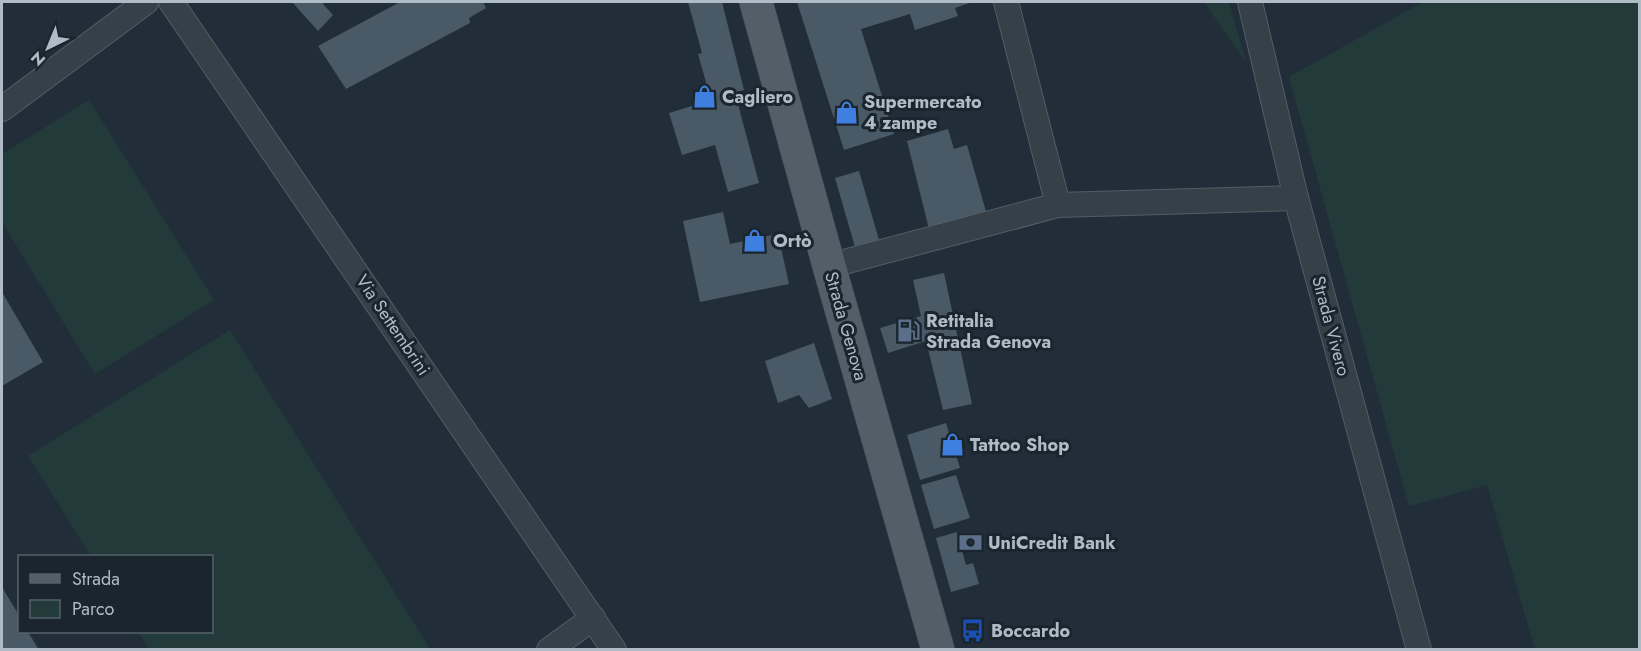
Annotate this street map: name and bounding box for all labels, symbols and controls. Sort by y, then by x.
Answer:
north arrow [18,18,78,78]
text: N [26,46,51,71]
shop icon: Cagliero [691,84,717,110]
place label: Cagliero [722,84,794,110]
place label: Supermercato 4 zampe [864,89,982,136]
shop icon: Supermercato 4 zampe [833,99,859,125]
shop icon: Ortò [742,228,768,254]
place label: Ortò [773,228,812,254]
street label: Via Settembrini [350,269,436,381]
street label: Strada Genova [818,269,874,383]
street label: Strada Vivero [1305,273,1357,379]
place label: Retitalia Strada Genova [926,308,1051,355]
fuel station icon: Retitalia Strada Genova [895,318,921,344]
shop icon: Tattoo Shop [939,432,965,458]
place label: Tattoo Shop [970,432,1069,458]
bank icon: UniCredit Bank [957,530,983,556]
place label: UniCredit Bank [988,530,1116,556]
legend [18,555,213,633]
text: Strada [72,566,120,592]
text: Parco [72,596,114,622]
bus stop icon: Boccardo [960,618,986,644]
place label: Boccardo [991,618,1071,644]

